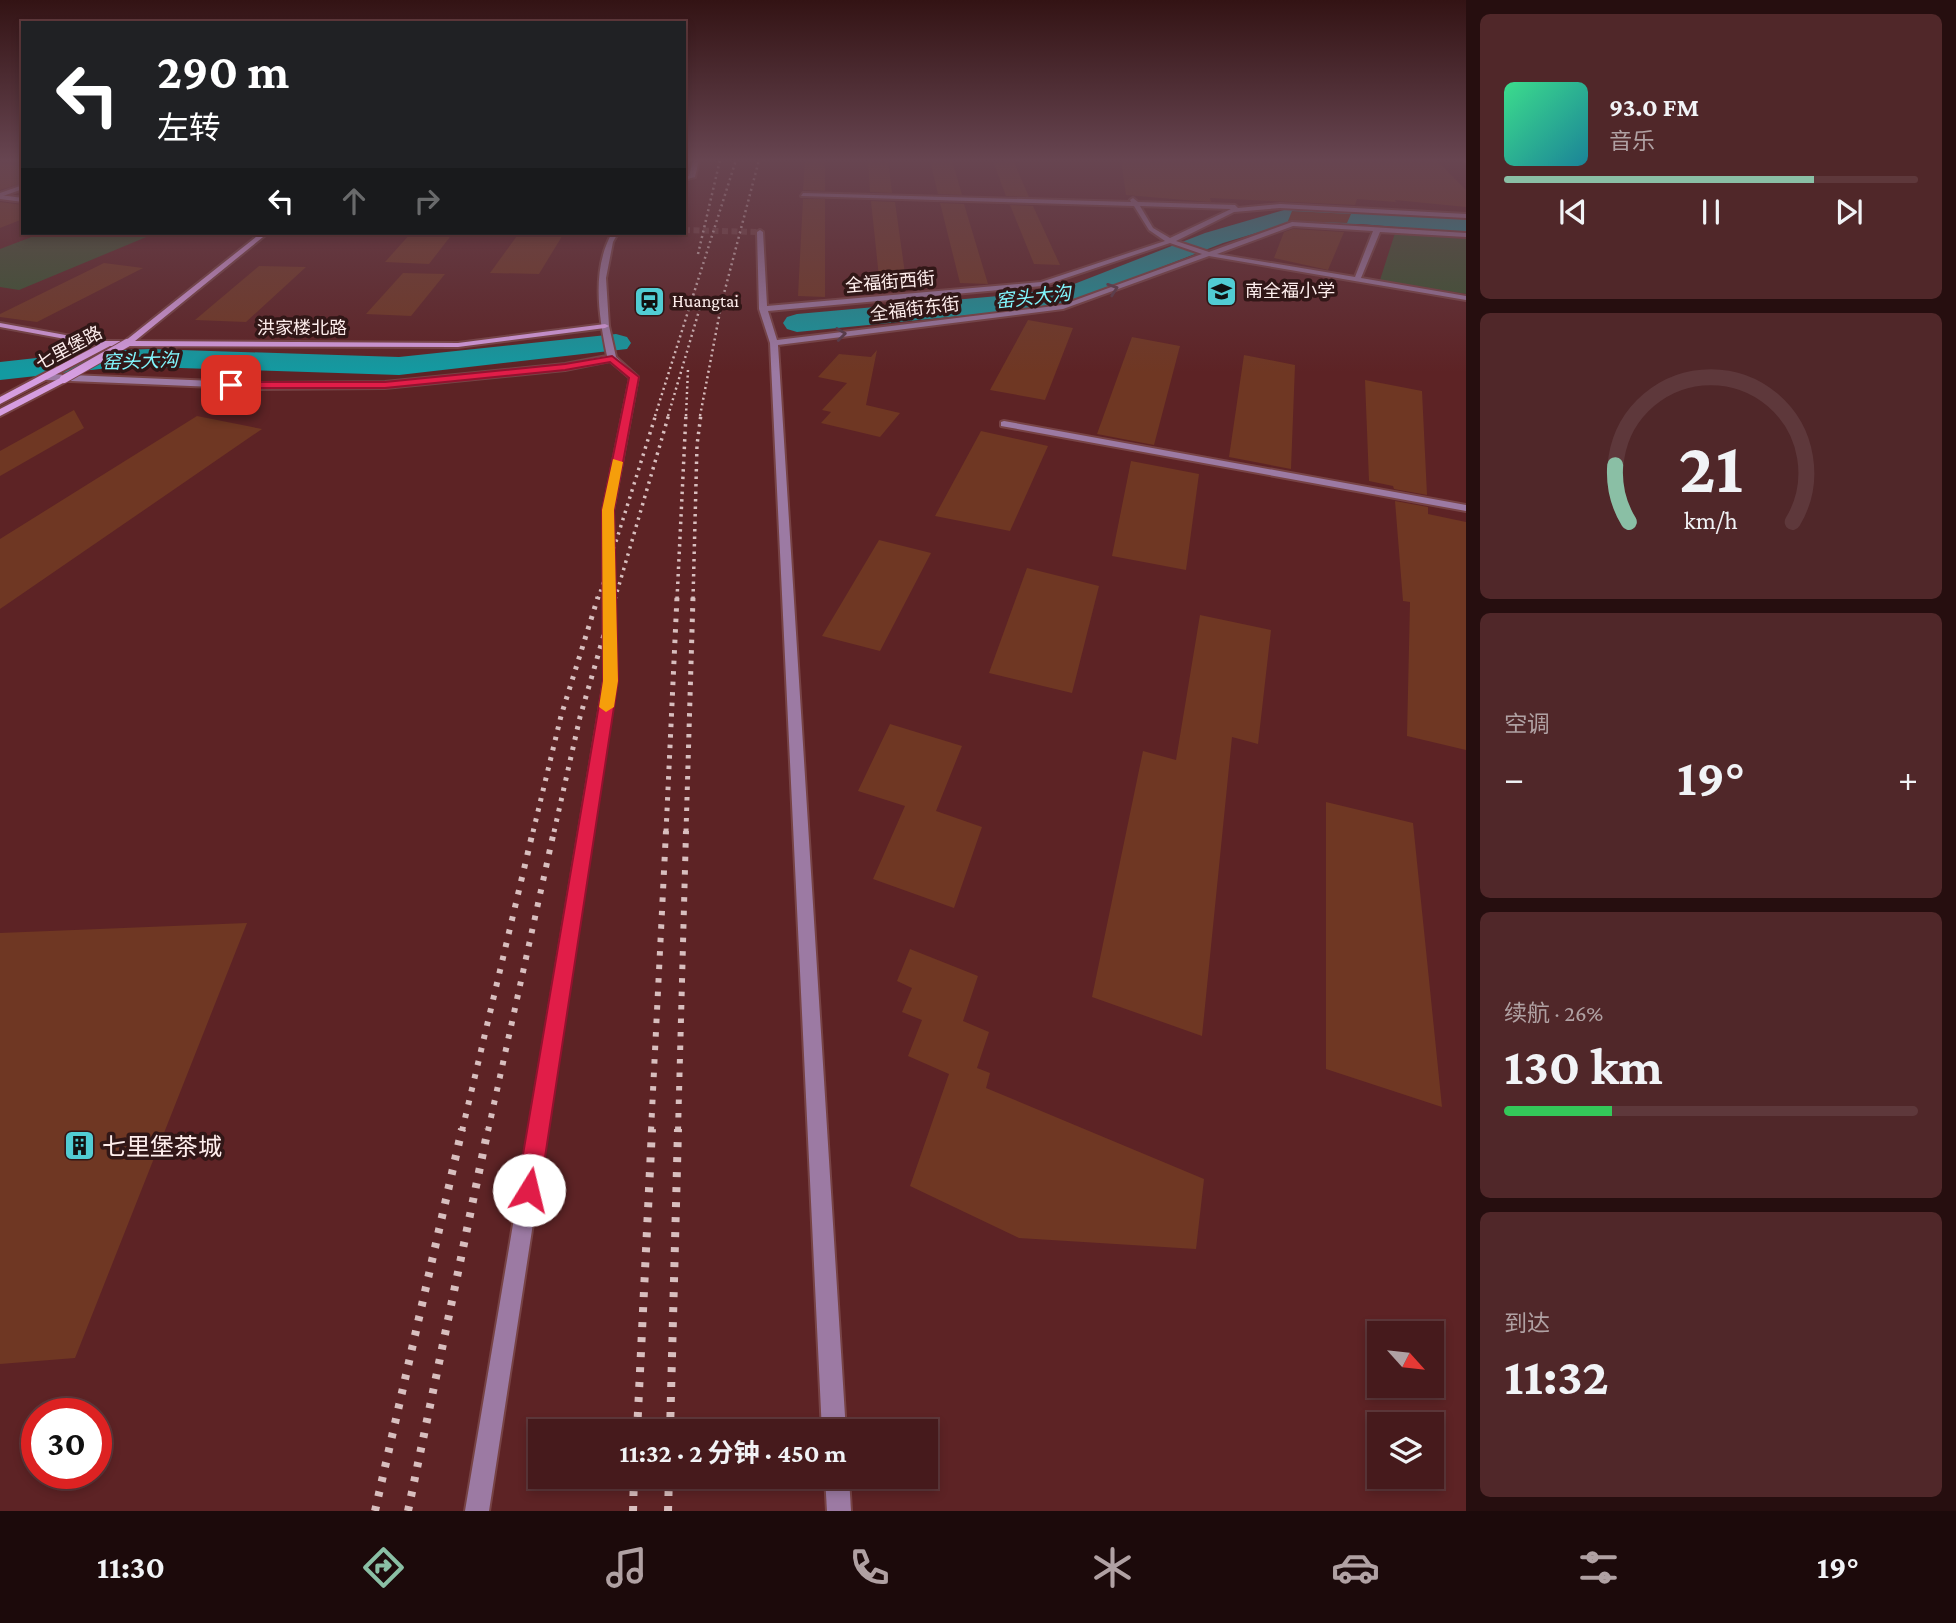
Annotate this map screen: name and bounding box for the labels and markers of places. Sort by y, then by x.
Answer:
school or university icon: 南全福小学 [1205,274,1239,308]
place label: 南全福小学 [1245,281,1335,301]
station icon: Huangtai [632,284,666,318]
place label: Huangtai [672,291,739,311]
pin [201,355,261,415]
building icon: 七里堡茶城 [62,1129,96,1163]
place label: 七里堡茶城 [102,1133,222,1160]

